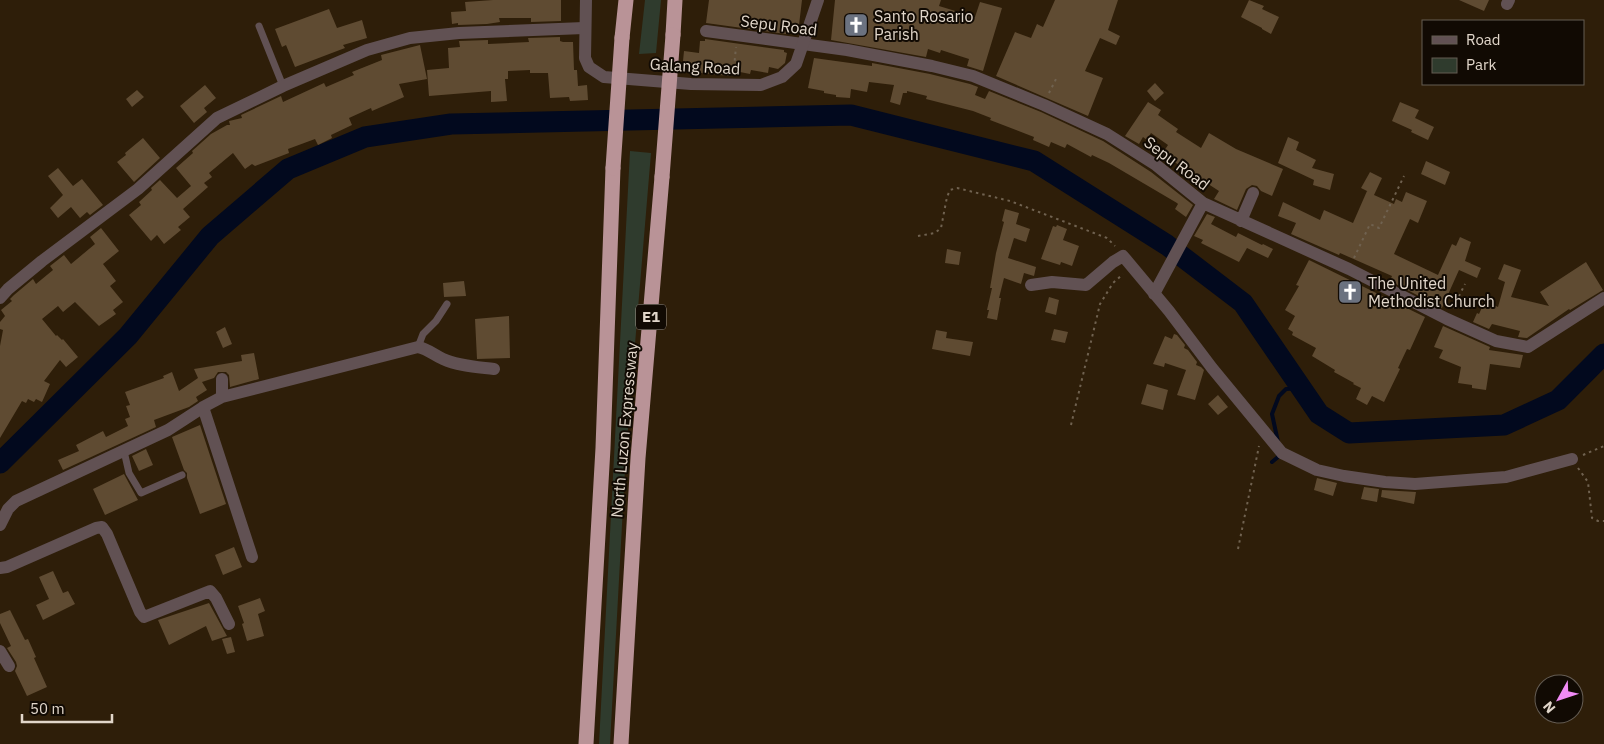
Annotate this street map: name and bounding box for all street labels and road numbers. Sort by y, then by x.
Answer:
street label: Sepu Road [740,10,818,40]
street label: Galang Road [649,54,741,78]
street label: Sepu Road [1140,132,1214,194]
road number: E1 [636,304,666,330]
street label: North Luzon Expressway [606,341,642,519]

